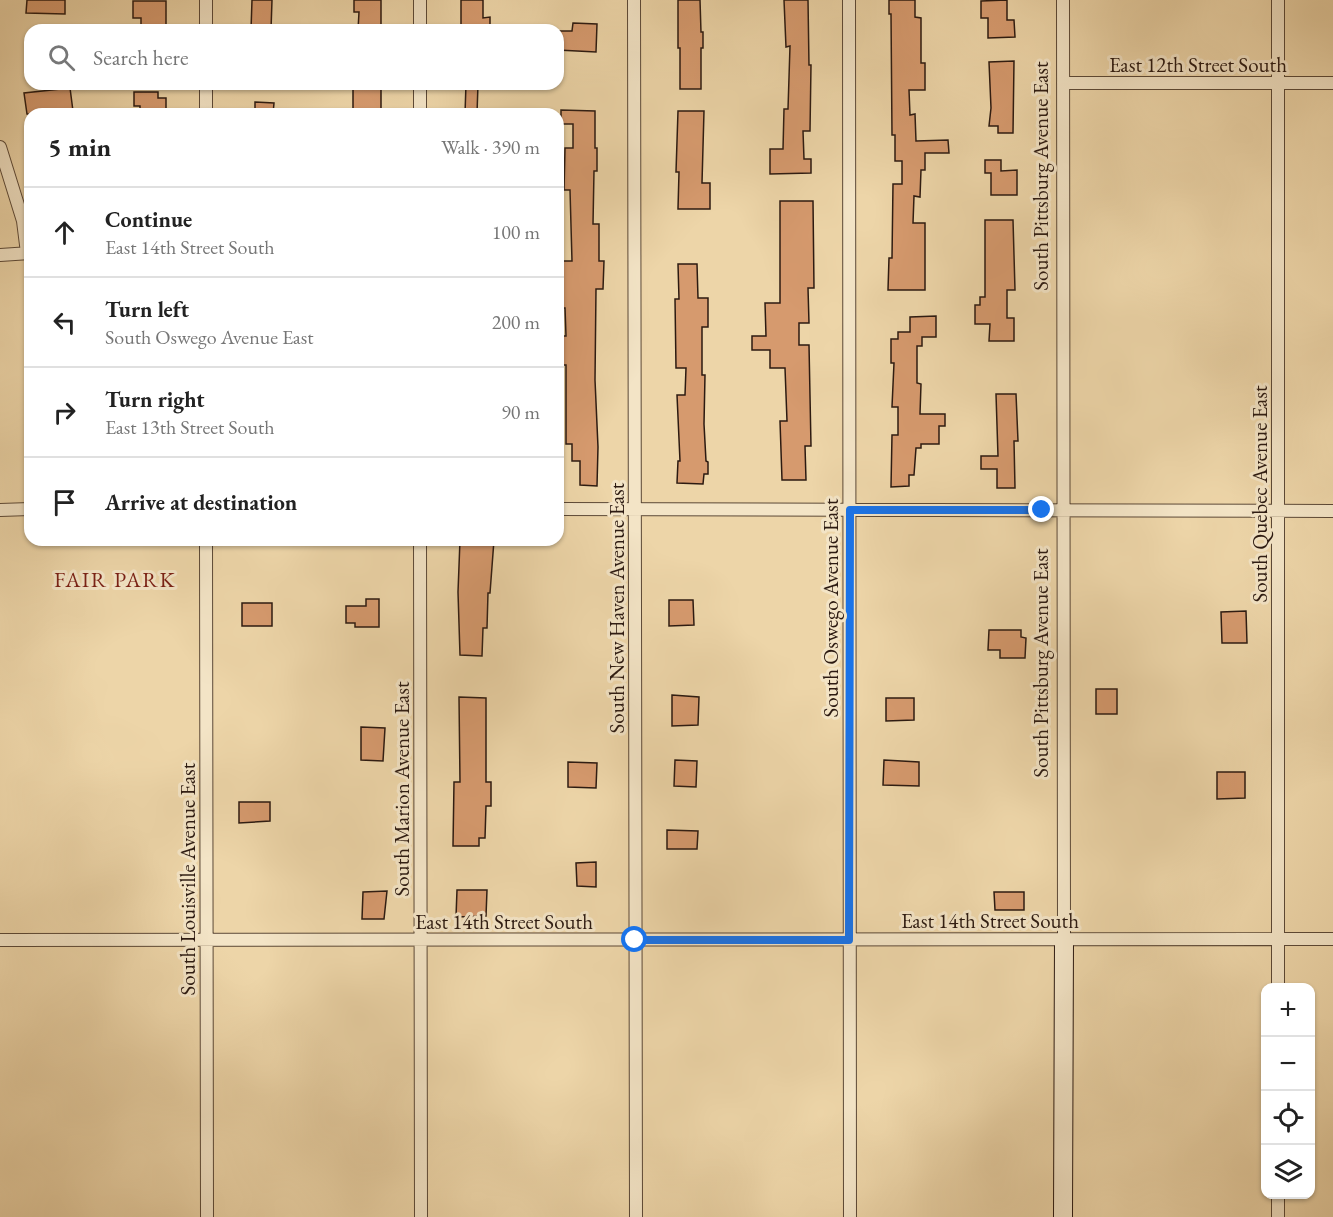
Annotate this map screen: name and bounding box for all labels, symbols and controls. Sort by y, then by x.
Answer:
search box [24,24,564,90]
icon: search [45,41,78,74]
text: Search here [93,43,188,72]
street label: East 12th Street South [1109,51,1287,78]
street label: South Pittsburg Avenue East [1027,61,1054,291]
text: 5 min [48,130,111,164]
text: Walk · 390 m [441,134,540,160]
text: Continue [105,205,192,234]
icon: ahead [48,216,81,249]
text: 100 m [492,219,540,245]
text: East 14th Street South [105,234,275,260]
text: Turn left [105,295,189,324]
icon: left [48,306,81,339]
text: 200 m [492,309,540,335]
text: South Oswego Avenue East [105,324,314,350]
text: Turn right [105,385,204,414]
street label: South Quebec Avenue East [1246,385,1274,603]
icon: right [48,396,81,429]
text: 90 m [501,399,540,425]
text: East 13th Street South [105,414,275,440]
street label: South New Haven Avenue East [603,482,630,733]
icon: arrive [48,486,81,519]
text: Arrive at destination [105,488,297,517]
route end [1028,496,1054,522]
street label: South Oswego Avenue East [817,498,844,717]
street label: South Pittsburg Avenue East [1027,548,1054,778]
district label: FAIR PARK [54,565,176,594]
street label: South Marion Avenue East [388,681,415,897]
street label: South Louisville Avenue East [174,762,201,995]
street label: East 14th Street South [901,907,1079,934]
street label: East 14th Street South [415,908,593,935]
route start [621,926,647,952]
map controls [1261,983,1315,1199]
button: + [1261,983,1315,1037]
button: − [1261,1037,1315,1091]
button: locate [1261,1091,1315,1145]
button: layers [1261,1145,1315,1199]

